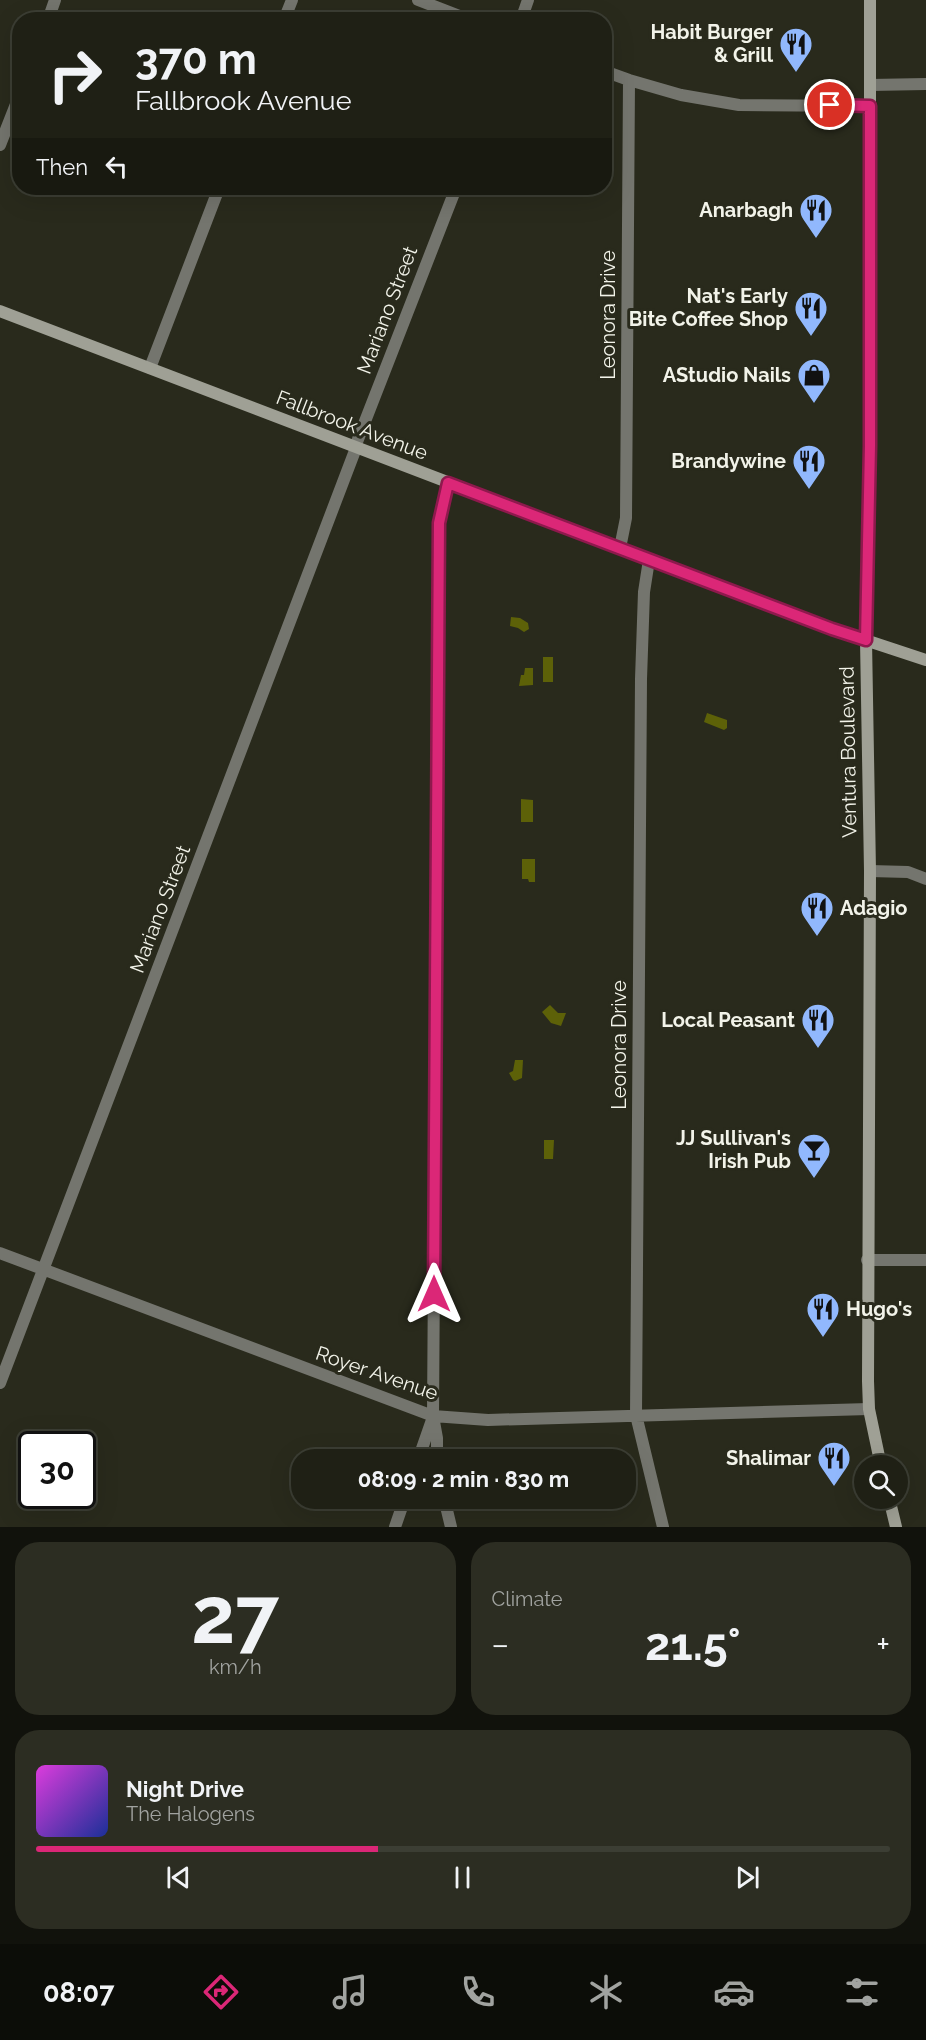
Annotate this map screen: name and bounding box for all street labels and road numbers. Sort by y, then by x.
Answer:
street label: Mariano Street [352,243,422,377]
street label: Leonora Drive [596,250,620,380]
street label: Fallbrook Avenue [273,385,431,465]
street label: Ventura Boulevard [835,666,861,838]
street label: Mariano Street [125,842,195,976]
street label: Leonora Drive [607,980,631,1110]
street label: Royer Avenue [313,1341,442,1405]

